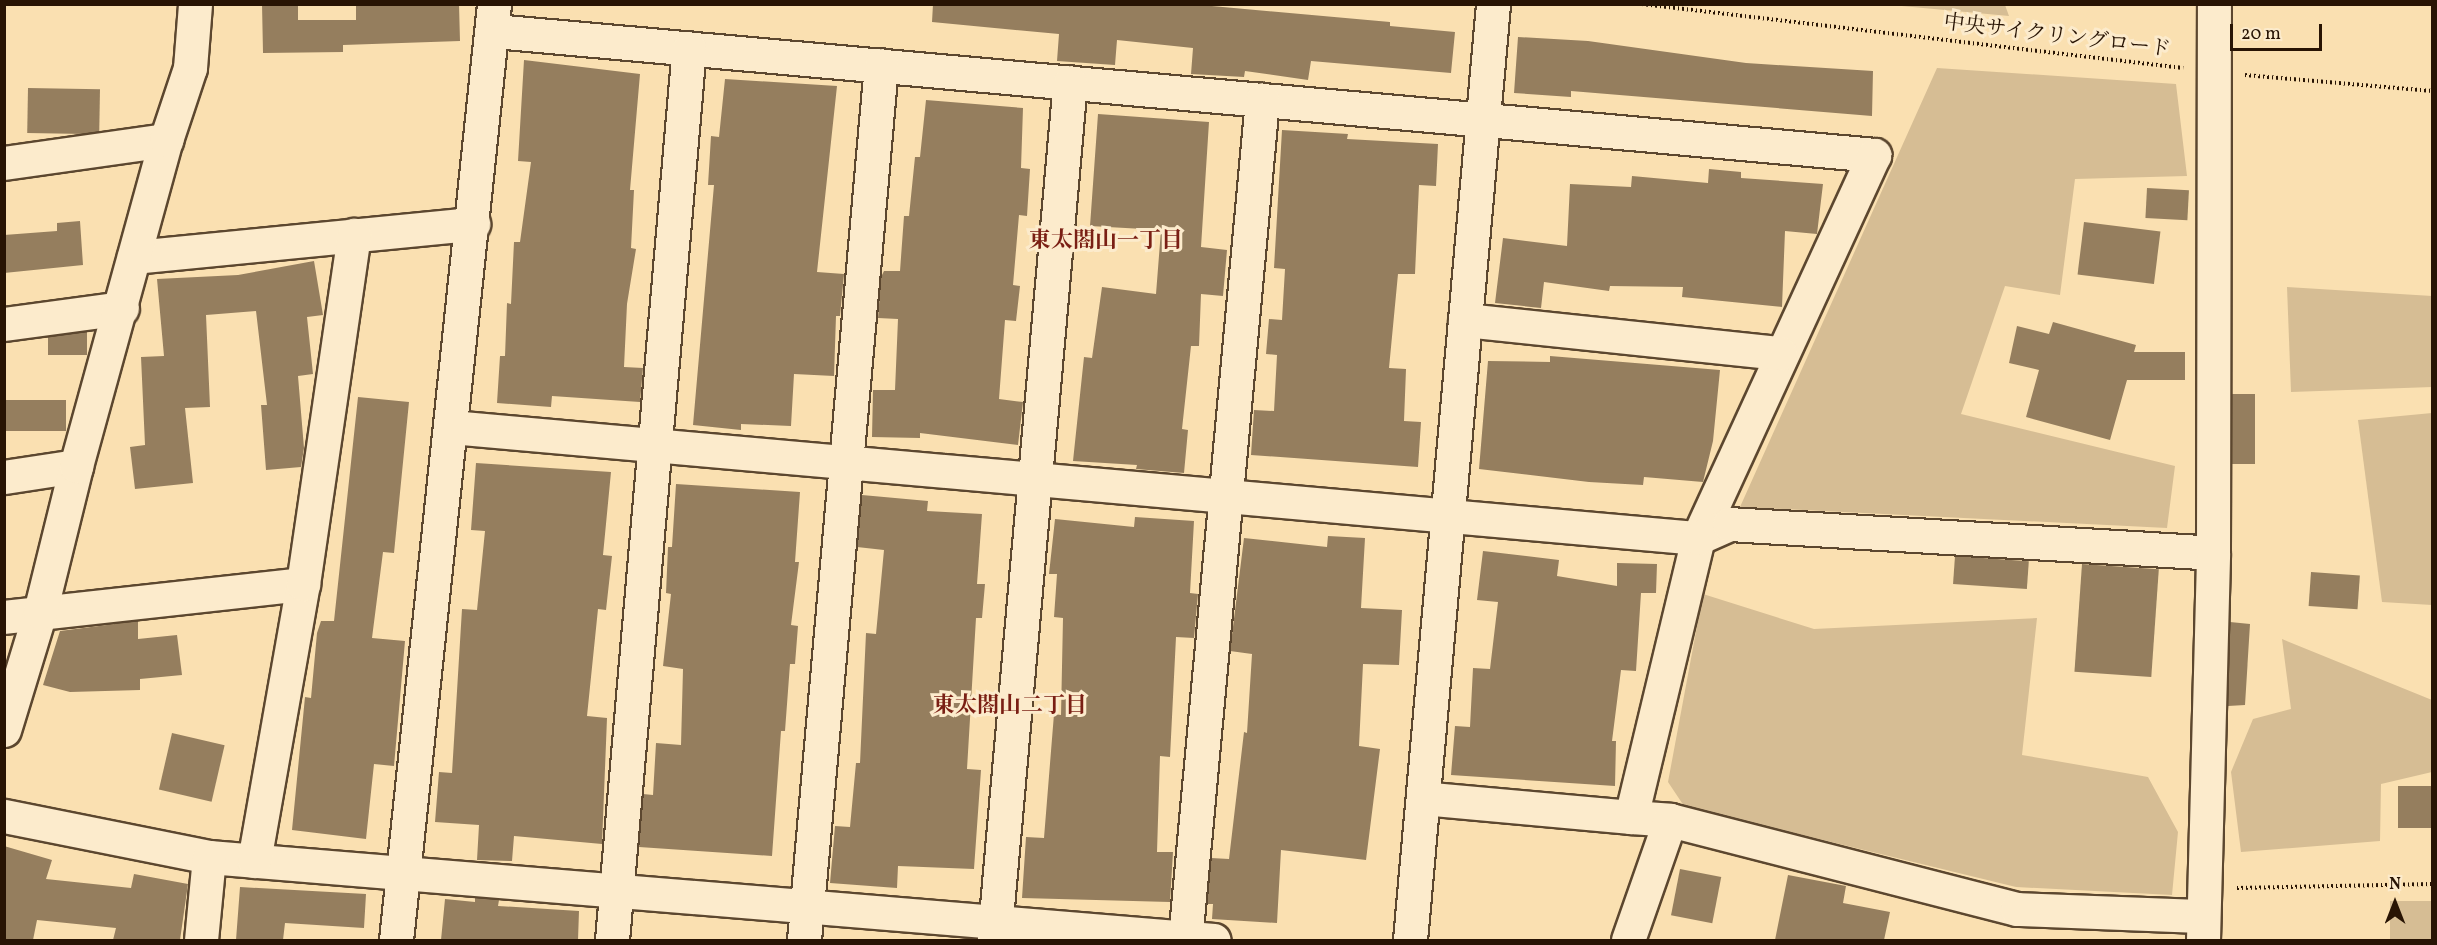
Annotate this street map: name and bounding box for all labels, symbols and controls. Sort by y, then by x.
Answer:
street label: 中央サイクリングロード [1941,10,2173,64]
scale bar [2233,12,2324,50]
text: 20 m [2241,22,2281,47]
district label: 東太閤山一丁目 [1029,229,1183,255]
district label: 東太閤山二丁目 [933,694,1087,720]
north arrow [2365,873,2425,933]
text: N [2389,874,2401,896]

